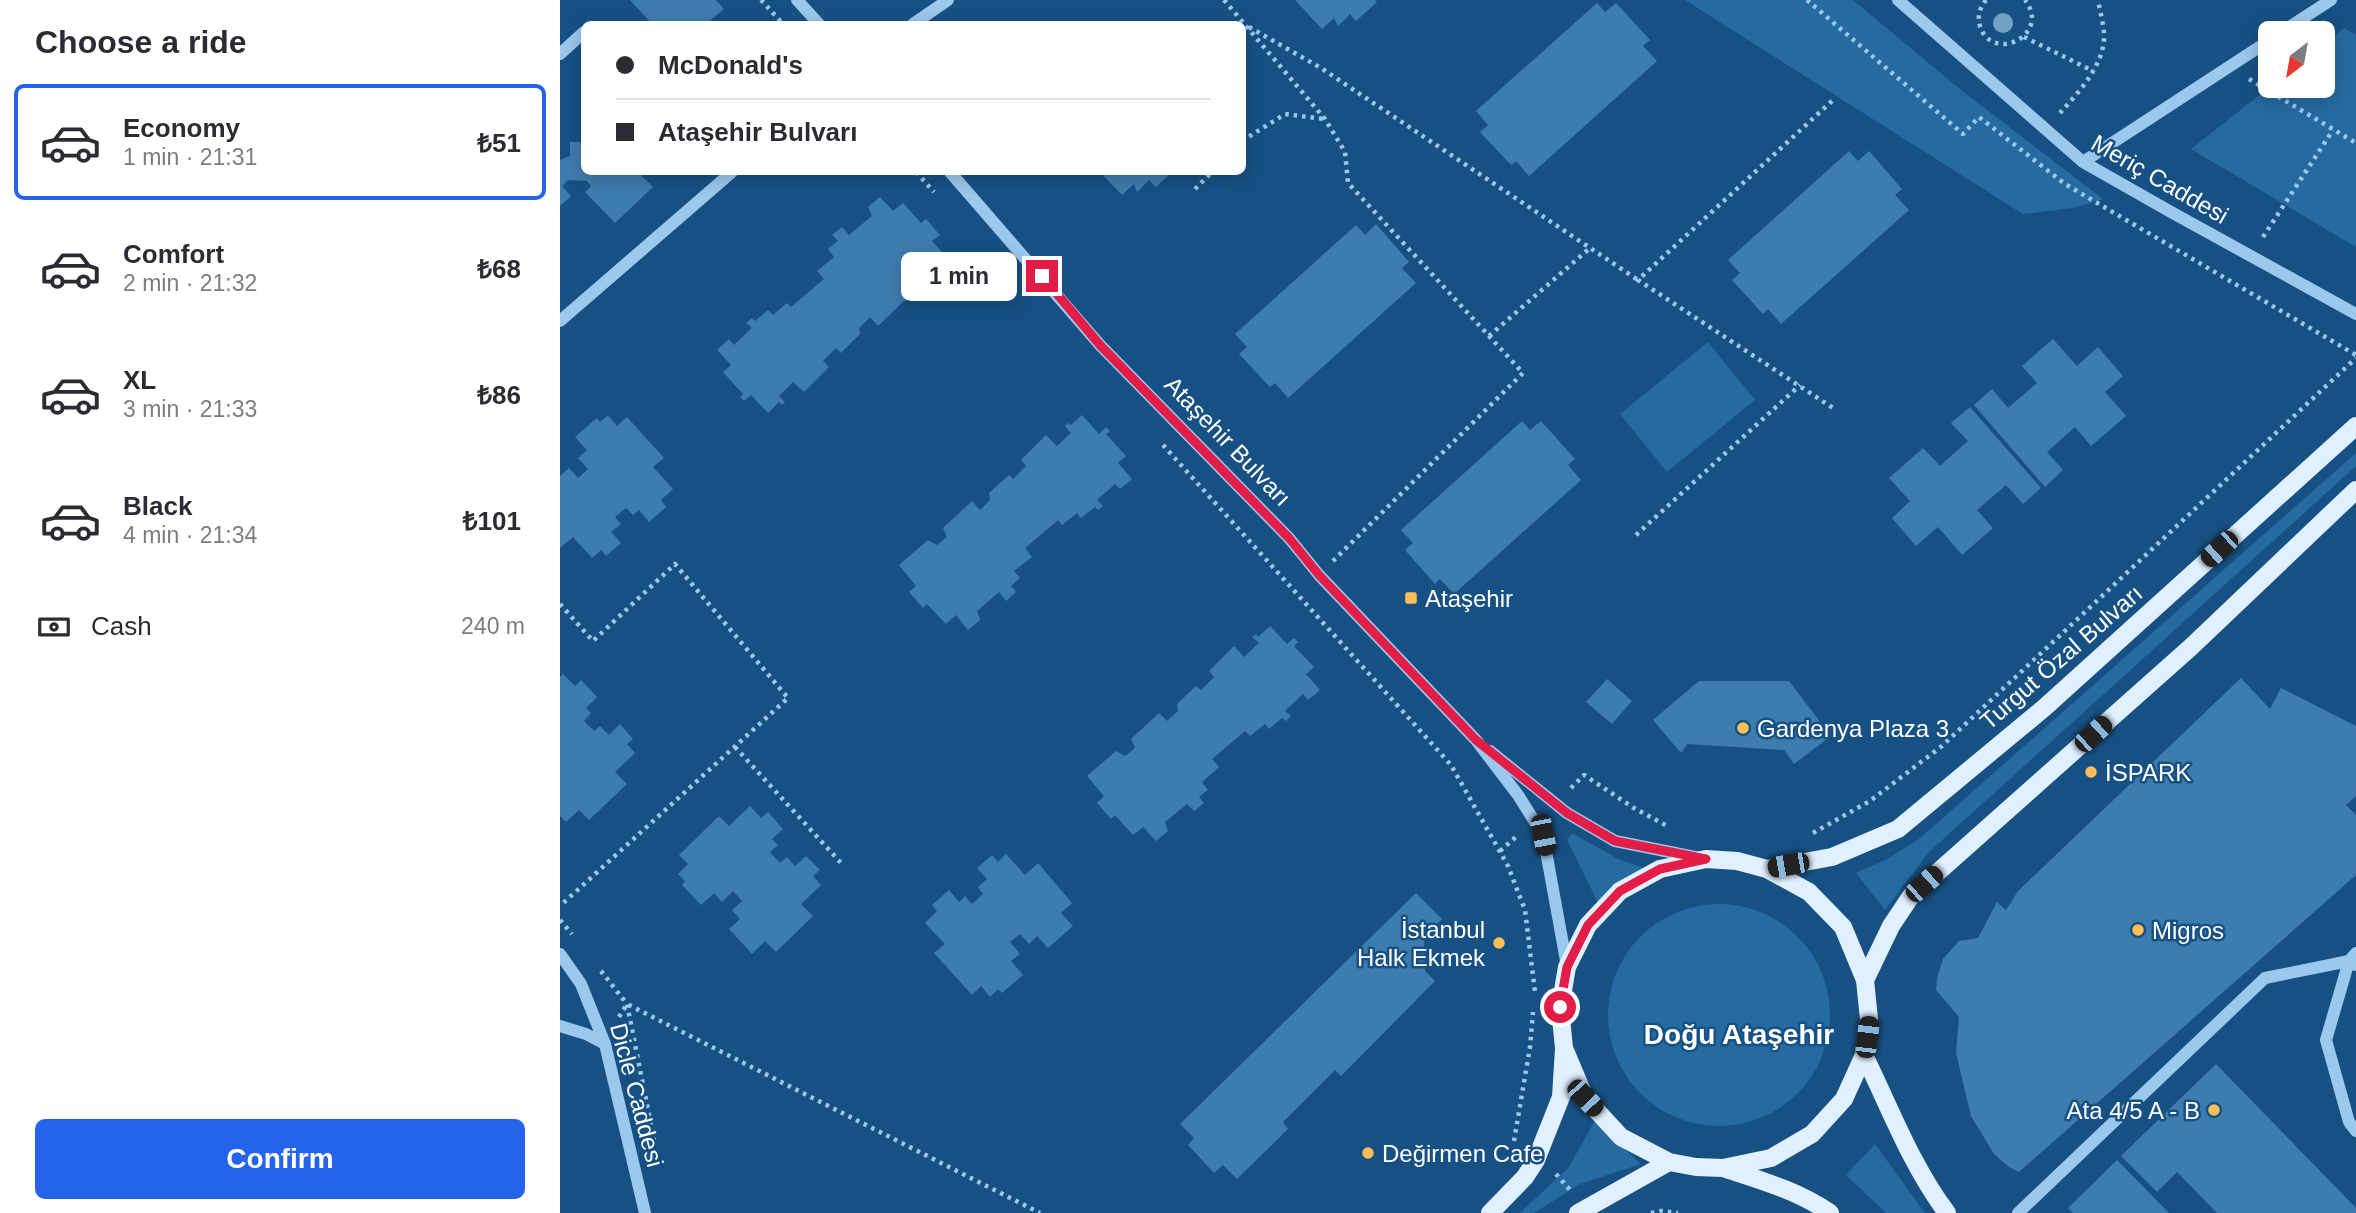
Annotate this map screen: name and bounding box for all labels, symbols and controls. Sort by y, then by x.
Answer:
north arrow [2258,21,2334,98]
map controls [2258,21,2335,98]
text: Choose a ride [35,24,247,60]
text: McDonald's [658,50,803,80]
icon: car [39,111,102,174]
text: Economy [123,113,240,143]
text: Ataşehir Bulvarı [658,117,857,147]
text: ₺51 [477,128,521,158]
street label: Meriç Caddesi [2087,129,2233,229]
text: 1 min · 21:31 [123,144,257,170]
icon: car [39,237,102,300]
text: Comfort [123,239,224,269]
callout: 1 min [902,252,1018,300]
text: ₺68 [477,254,521,284]
route end [1026,260,1058,292]
text: 1 min [929,263,989,289]
text: 2 min · 21:32 [123,270,257,296]
icon: car [39,363,102,426]
text: XL [123,365,156,395]
street label: Ataşehir Bulvarı [1159,371,1297,511]
text: ₺86 [477,380,521,410]
text: 3 min · 21:33 [123,396,257,422]
icon: car [39,489,102,552]
text: Black [123,491,192,521]
text: ₺101 [463,506,521,536]
text: 4 min · 21:34 [123,522,257,548]
car [2197,527,2242,571]
street label: Turgut Özal Bulvarı [1974,579,2148,735]
place label: Ataşehir [1425,585,1513,612]
marker: Ataşehir [1403,590,1419,606]
icon: cash [35,608,73,646]
text: Cash [91,611,152,641]
text: 240 m [461,613,525,639]
car [2071,712,2116,756]
place label: Gardenya Plaza 3 [1757,715,1949,742]
marker: Gardenya Plaza 3 [1735,720,1751,736]
place label: İSPARK [2105,759,2191,786]
marker: İSPARK [2083,764,2099,780]
car [1529,812,1558,858]
car [1766,851,1811,879]
car [1902,862,1947,906]
place label: İstanbul Halk Ekmek [1357,916,1486,971]
place label: Migros [2152,917,2224,944]
marker: Migros [2130,922,2146,938]
marker: İstanbul Halk Ekmek [1491,935,1507,951]
route start [1544,991,1576,1023]
car [1855,1015,1880,1059]
district label: Doğu Ataşehir [1644,1019,1834,1050]
street label: Dicle Caddesi [605,1020,669,1170]
car [1563,1075,1608,1121]
place label: Ata 4/5 A - B [2067,1097,2200,1124]
marker: Ata 4/5 A - B [2206,1102,2222,1118]
button: Confirm [35,1119,525,1199]
place label: Değirmen Cafe [1382,1140,1543,1167]
marker: Değirmen Cafe [1360,1145,1376,1161]

